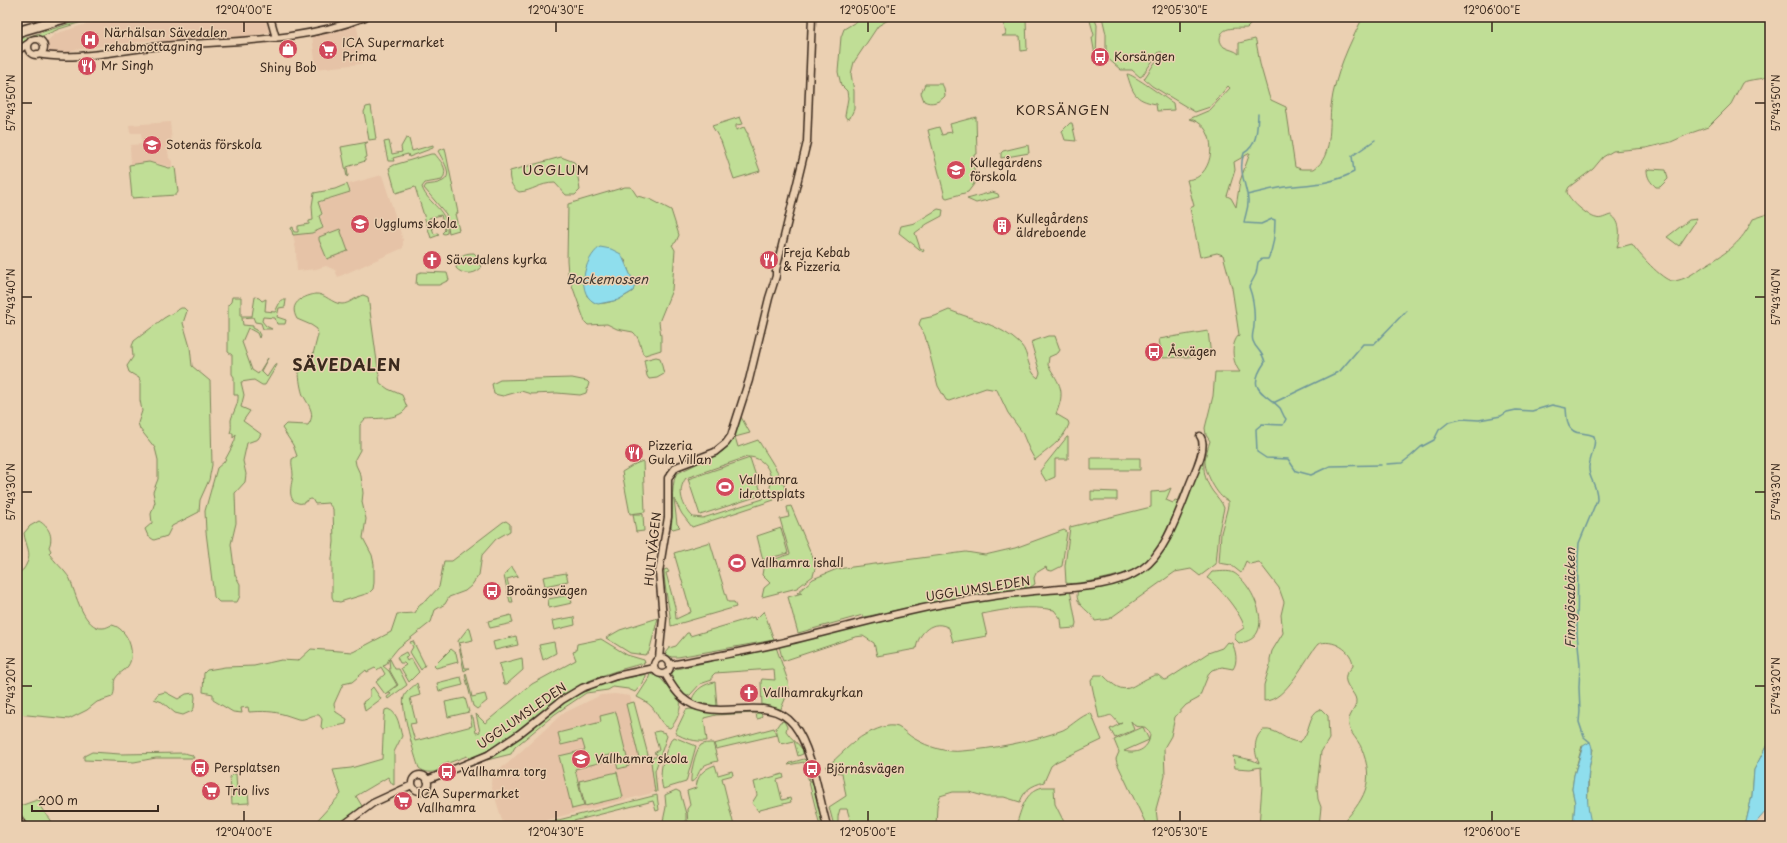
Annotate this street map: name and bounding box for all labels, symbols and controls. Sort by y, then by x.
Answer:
text: 12°04'00"E [216,2,272,17]
text: 12°04'30"E [528,2,584,17]
text: 12°05'00"E [840,2,896,17]
text: 12°05'30"E [1152,2,1208,17]
text: 12°06'00"E [1464,2,1520,17]
place label: Närhälsan Sävedalen rehabmottagning [104,23,227,55]
hospital icon: Närhälsan Sävedalen rehabmottagning [79,29,101,51]
place label: ICA Supermarket Prima [342,33,444,65]
shop icon: Shiny Bob [277,38,299,60]
supermarket icon: ICA Supermarket Prima [317,39,339,61]
bus stop icon: Korsängen [1089,46,1111,68]
place label: Korsängen [1114,47,1175,65]
restaurant icon: Mr Singh [76,55,98,77]
place label: Mr Singh [101,56,154,74]
place label: Shiny Bob [259,58,317,76]
text: 57°43'50"N [3,74,18,132]
text: 57°43'50"N [1768,74,1783,132]
district label: KORSÄNGEN [1016,100,1110,119]
school or university icon: Sotenäs förskola [141,134,163,156]
place label: Sotenäs förskola [166,135,262,153]
place label: Kullegårdens förskola [970,153,1043,185]
school or university icon: Kullegårdens förskola [945,159,967,181]
district label: UGGLUM [522,160,590,179]
place label: Kullegårdens äldreboende [1016,209,1089,241]
school or university icon: Ugglums skola [349,213,371,235]
place label: Ugglums skola [374,214,458,232]
building icon: Kullegårdens äldreboende [991,215,1013,237]
place label: Freja Kebab & Pizzeria [783,243,850,275]
church icon: Sävedalens kyrka [421,249,443,271]
restaurant icon: Freja Kebab & Pizzeria [758,249,780,271]
place label: Sävedalens kyrka [446,250,548,268]
text: 57°43'40"N [3,268,18,326]
text: 57°43'40"N [1768,268,1783,326]
water label: Bockemossen [566,269,649,288]
bus stop icon: Åsvägen [1143,341,1165,363]
place label: Åsvägen [1168,342,1217,360]
district label: SÄVEDALEN [293,352,401,376]
place label: Pizzeria Gula Villan [648,436,711,468]
restaurant icon: Pizzeria Gula Villan [623,442,645,464]
text: 57°43'30"N [3,463,18,521]
text: 57°43'30"N [1768,463,1783,521]
place label: Vallhamra idrottsplats [739,470,805,502]
sports icon: Vallhamra idrottsplats [714,476,736,498]
street label: HULTVÄGEN [639,511,665,587]
water label: Finngösabäcken [1560,547,1579,648]
sports icon: Vallhamra ishall [726,552,748,574]
place label: Vallhamra ishall [751,553,844,571]
street label: UGGLUMSLEDEN [924,571,1031,605]
bus stop icon: Broängsvägen [481,580,503,602]
place label: Broängsvägen [506,581,587,599]
text: 57°43'20"N [3,657,18,715]
text: 57°43'20"N [1768,657,1783,715]
street label: UGGLUMSLEDEN [473,678,570,753]
church icon: Vallhamrakyrkan [738,682,760,704]
place label: Vallhamrakyrkan [763,683,863,701]
school or university icon: Vallhamra skola [570,748,592,770]
place label: Vallhamra skola [595,749,688,767]
bus stop icon: Persplatsen [189,757,211,779]
place label: Persplatsen [214,758,280,776]
bus stop icon: Björnåsvägen [801,758,823,780]
place label: Björnåsvägen [826,759,905,777]
bus stop icon: Vallhamra torg [436,761,458,783]
place label: Vallhamra torg [461,762,547,780]
supermarket icon: Trio livs [200,780,222,802]
place label: Trio livs [225,781,270,799]
place label: ICA Supermarket Vallhamra [417,784,519,816]
scale bar [32,787,158,813]
supermarket icon: ICA Supermarket Vallhamra [392,790,414,812]
text: 200 m [38,791,78,809]
text: 12°04'00"E [216,824,272,839]
text: 12°04'30"E [528,824,584,839]
text: 12°05'00"E [840,824,896,839]
text: 12°05'30"E [1152,824,1208,839]
text: 12°06'00"E [1464,824,1520,839]

